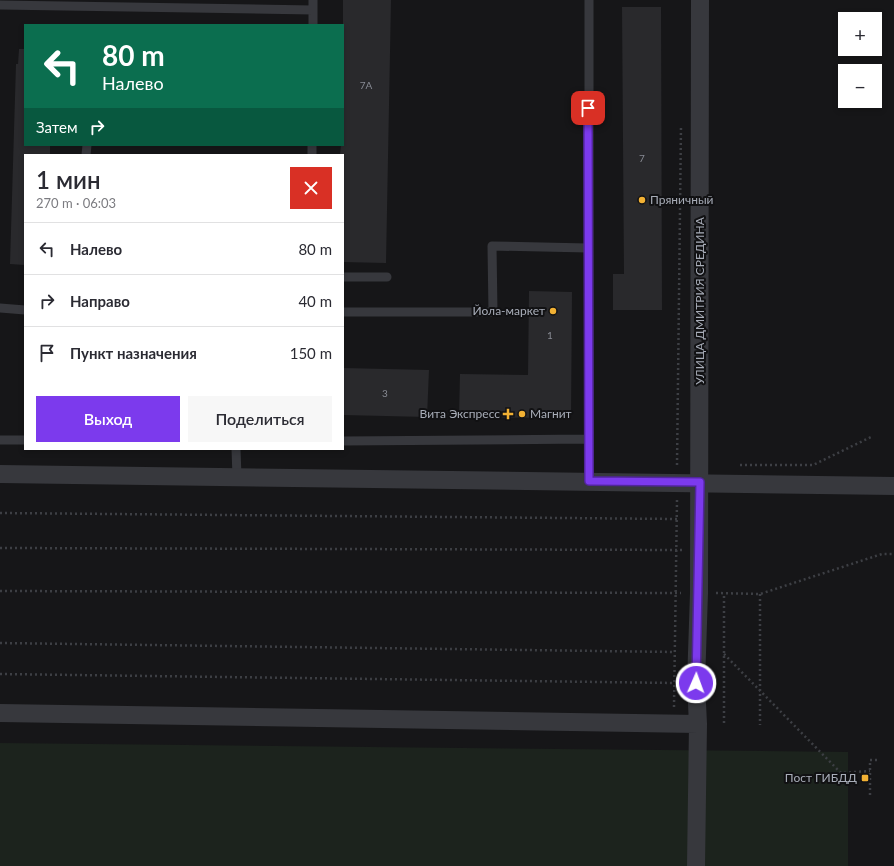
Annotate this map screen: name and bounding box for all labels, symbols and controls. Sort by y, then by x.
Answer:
map controls [838,12,882,108]
button: + [838,12,882,56]
text: 80 m [102,38,165,72]
icon: left [36,40,88,92]
button: − [838,64,882,108]
text: Налево [102,72,164,94]
house number: 7А [360,79,373,91]
pin [571,91,605,125]
icon: arrive [577,97,599,119]
icon: right [86,116,108,138]
text: Затем [36,118,78,136]
house number: 7 [639,152,645,164]
text: 1 мин [36,165,100,194]
button: close [290,167,332,209]
place label: Пряничный [650,192,714,207]
text: 270 m · 06:03 [36,195,116,211]
marker: Пряничный [637,195,647,205]
street label: УЛИЦА ДМИТРИЯ СРЕДИНА [692,216,707,385]
icon: left [36,238,58,260]
text: Налево [70,240,122,258]
text: 80 m [298,240,332,258]
icon: right [36,290,58,312]
text: Направо [70,292,130,310]
text: 40 m [298,292,332,310]
place label: Йола-маркет [473,303,545,318]
marker: Йола-маркет [548,306,558,316]
house number: 1 [547,329,553,341]
icon: arrive [36,342,58,364]
text: Пункт назначения [70,344,197,362]
text: 150 m [290,344,332,362]
house number: 3 [382,387,388,399]
button: Выход [36,396,180,442]
button: Поделиться [188,396,332,442]
place label: Вита Экспресс [420,406,500,421]
place label: Магнит [530,406,572,421]
marker: Вита Экспресс [503,409,513,419]
marker: Магнит [517,409,527,419]
position arrow [675,662,717,704]
place label: Пост ГИБДД [785,770,858,785]
marker: Пост ГИБДД [860,773,870,783]

